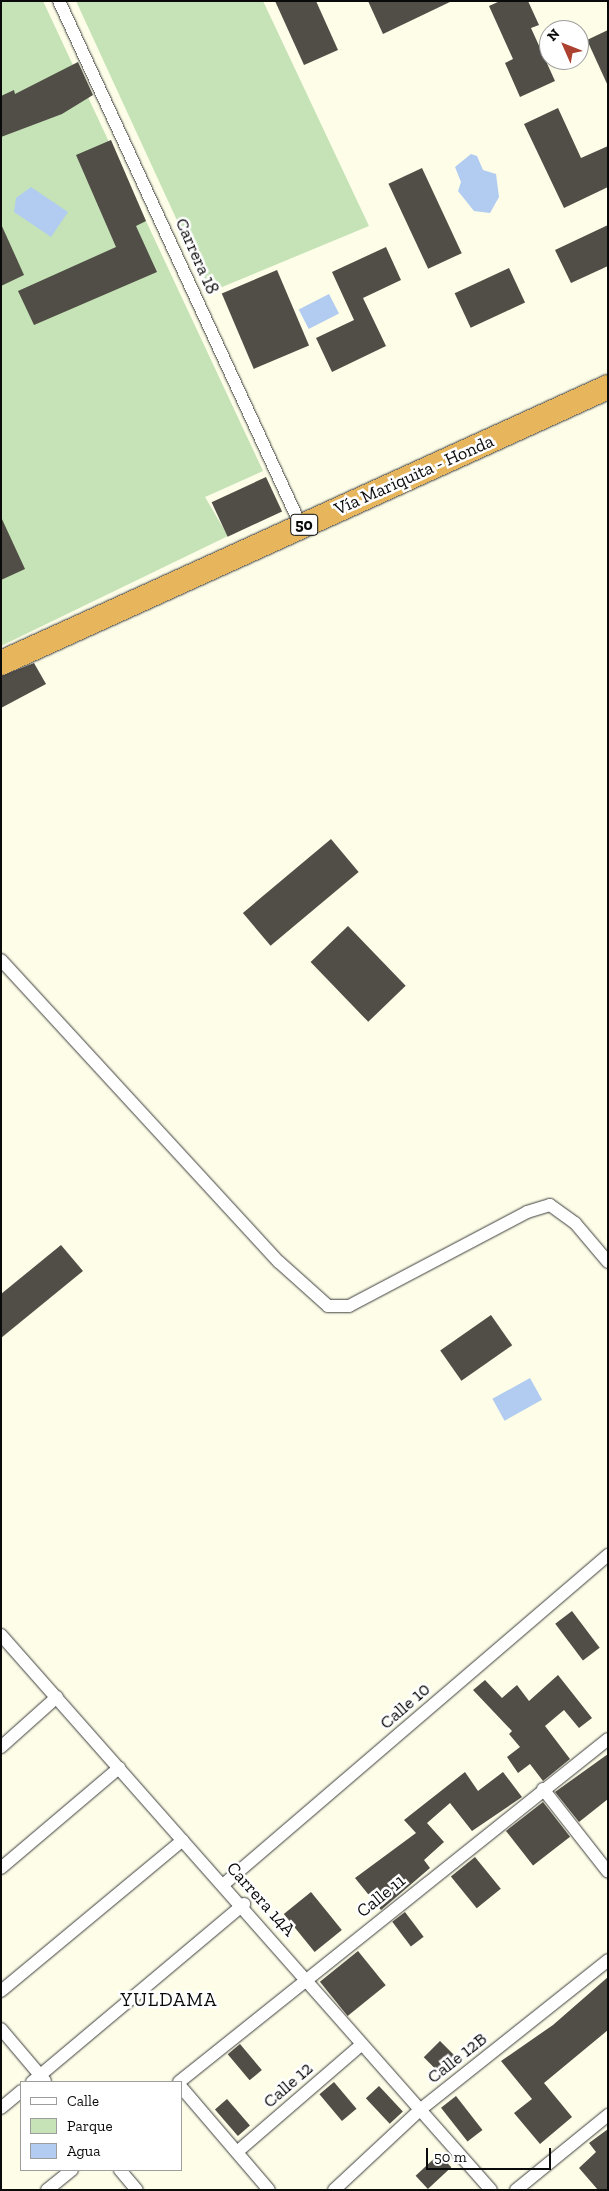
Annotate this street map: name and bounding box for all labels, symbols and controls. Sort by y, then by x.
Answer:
north arrow [539,20,589,70]
text: N [544,25,563,45]
street label: Carrera 18 [171,215,223,297]
street label: Vía Mariquita - Honda [331,430,497,520]
road number: 50 [289,512,319,538]
street label: Calle 10 [375,1678,435,1734]
street label: Carrera 14A [222,1857,300,1941]
street label: Calle 11 [352,1870,410,1922]
district label: YULDAMA [120,1989,218,2011]
street label: Calle 12B [423,2028,491,2088]
street label: Calle 12 [259,2058,317,2112]
legend [20,2081,182,2171]
text: Calle [67,2092,99,2110]
text: Parque [67,2117,113,2135]
scale bar [429,2138,554,2170]
text: Agua [67,2142,100,2160]
text: 50 m [434,2148,467,2166]

